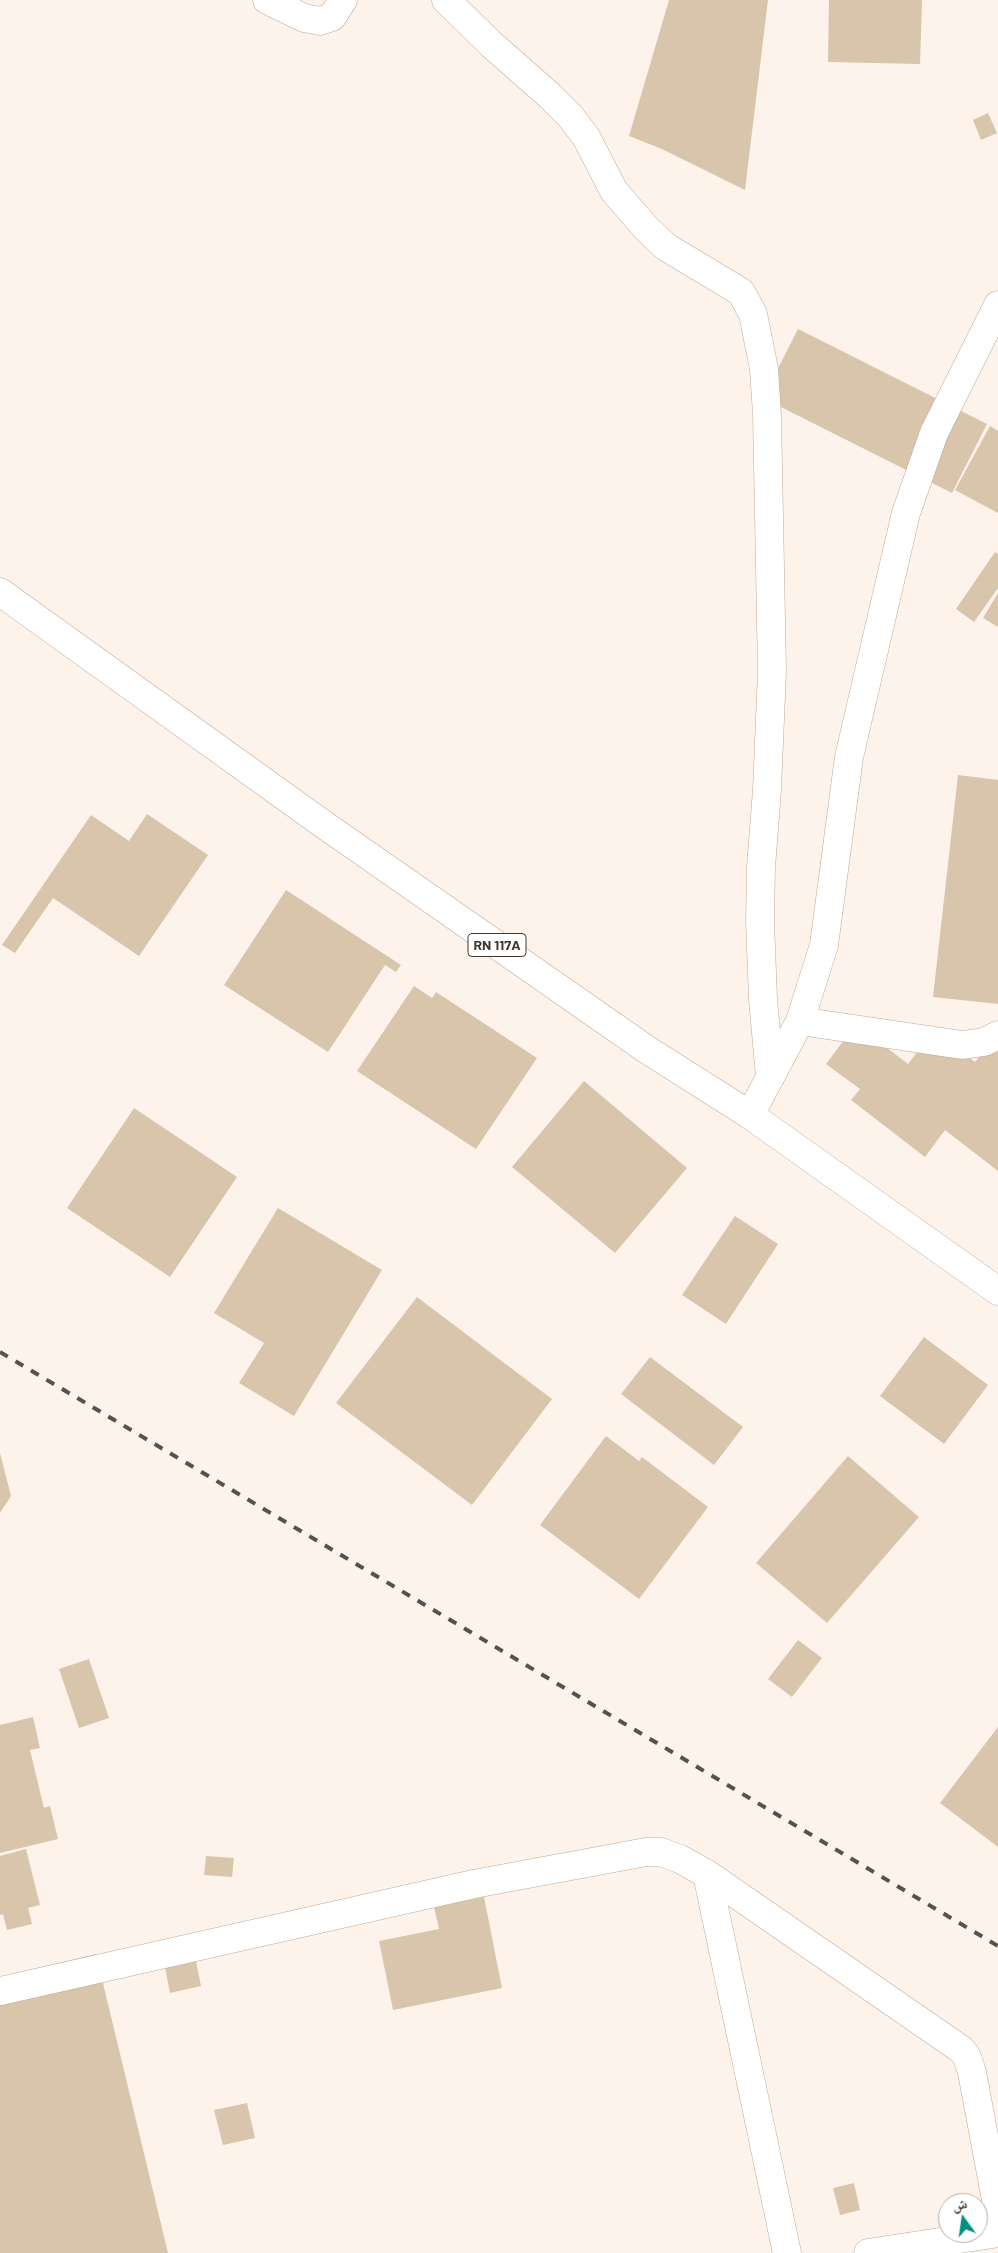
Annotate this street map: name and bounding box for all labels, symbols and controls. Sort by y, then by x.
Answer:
road number: RN 117A [468,934,526,956]
north arrow [938,2193,988,2243]
text: ش [950,2194,969,2214]

